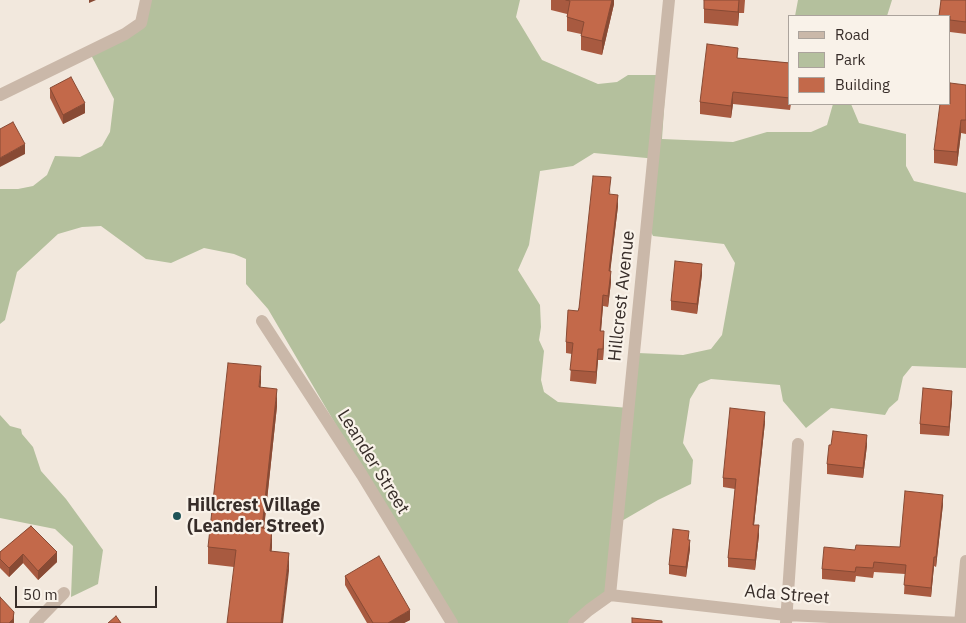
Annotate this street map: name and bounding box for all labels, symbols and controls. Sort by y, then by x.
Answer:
legend [788,15,951,105]
text: Road [835,25,870,44]
text: Park [835,50,865,69]
text: Building [835,75,890,94]
street label: Hillcrest Avenue [604,229,640,363]
street label: Leander Street [332,406,414,518]
place label: Hillcrest Village (Leander Street) [187,495,325,538]
marker: Hillcrest Village (Leander Street) [171,510,183,522]
scale bar [18,576,160,608]
street label: Ada Street [744,581,830,609]
text: 50 m [23,585,58,604]

